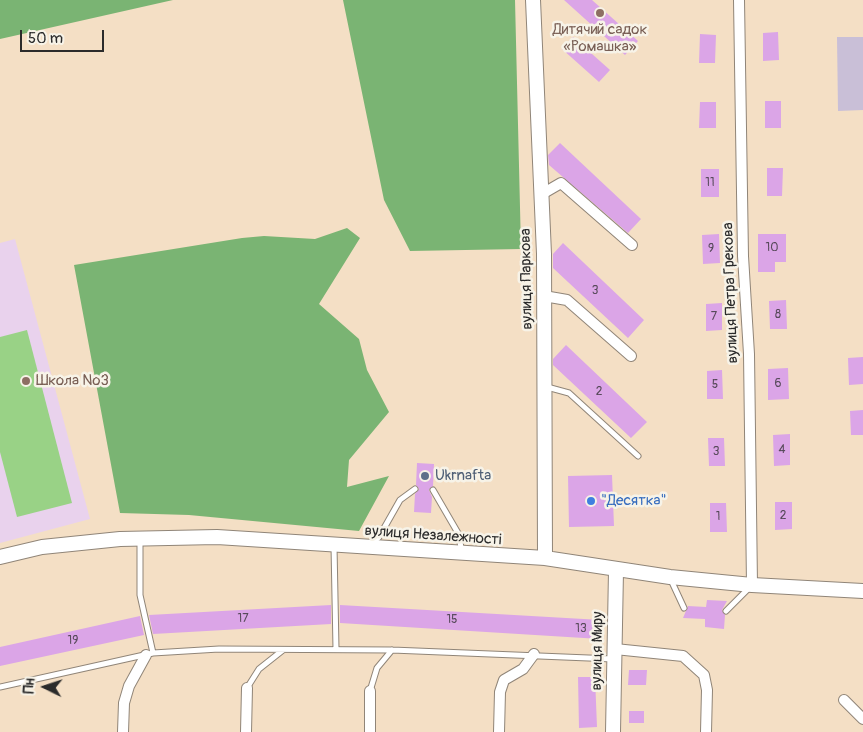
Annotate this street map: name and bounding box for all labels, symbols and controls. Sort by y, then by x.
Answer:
marker: Дитячий садок «Ромашка» [594,7,606,19]
scale bar [22,20,106,52]
place label: Дитячий садок «Ромашка» [553,21,647,56]
text: 50 m [28,29,63,48]
house number: 11 [705,176,715,190]
street label: вулиця Петра Грекова [720,222,742,364]
street label: вулиця Паркова [517,228,537,330]
house number: 10 [766,241,778,255]
house number: 9 [708,242,714,256]
house number: 3 [592,284,598,298]
house number: 8 [775,308,781,322]
house number: 7 [711,310,717,324]
place label: Школа №3 [36,372,109,390]
marker: Школа №3 [20,375,32,387]
house number: 6 [775,377,781,391]
house number: 5 [712,378,718,392]
house number: 2 [596,385,602,399]
house number: 4 [779,443,785,457]
house number: 3 [713,445,719,459]
place label: Ukrnafta [435,467,491,485]
marker: Ukrnafta [419,470,431,482]
place label: "Десятка" [601,492,666,510]
marker: "Десятка" [585,495,597,507]
house number: 2 [780,509,786,523]
house number: 1 [716,510,720,524]
street label: вулиця Незалежності [364,522,502,550]
street label: вулиця Миру [588,611,608,691]
house number: 17 [237,612,249,626]
house number: 15 [446,613,458,627]
house number: 13 [575,622,587,636]
house number: 19 [68,634,78,648]
north arrow [20,662,70,712]
text: Пн [21,678,39,694]

